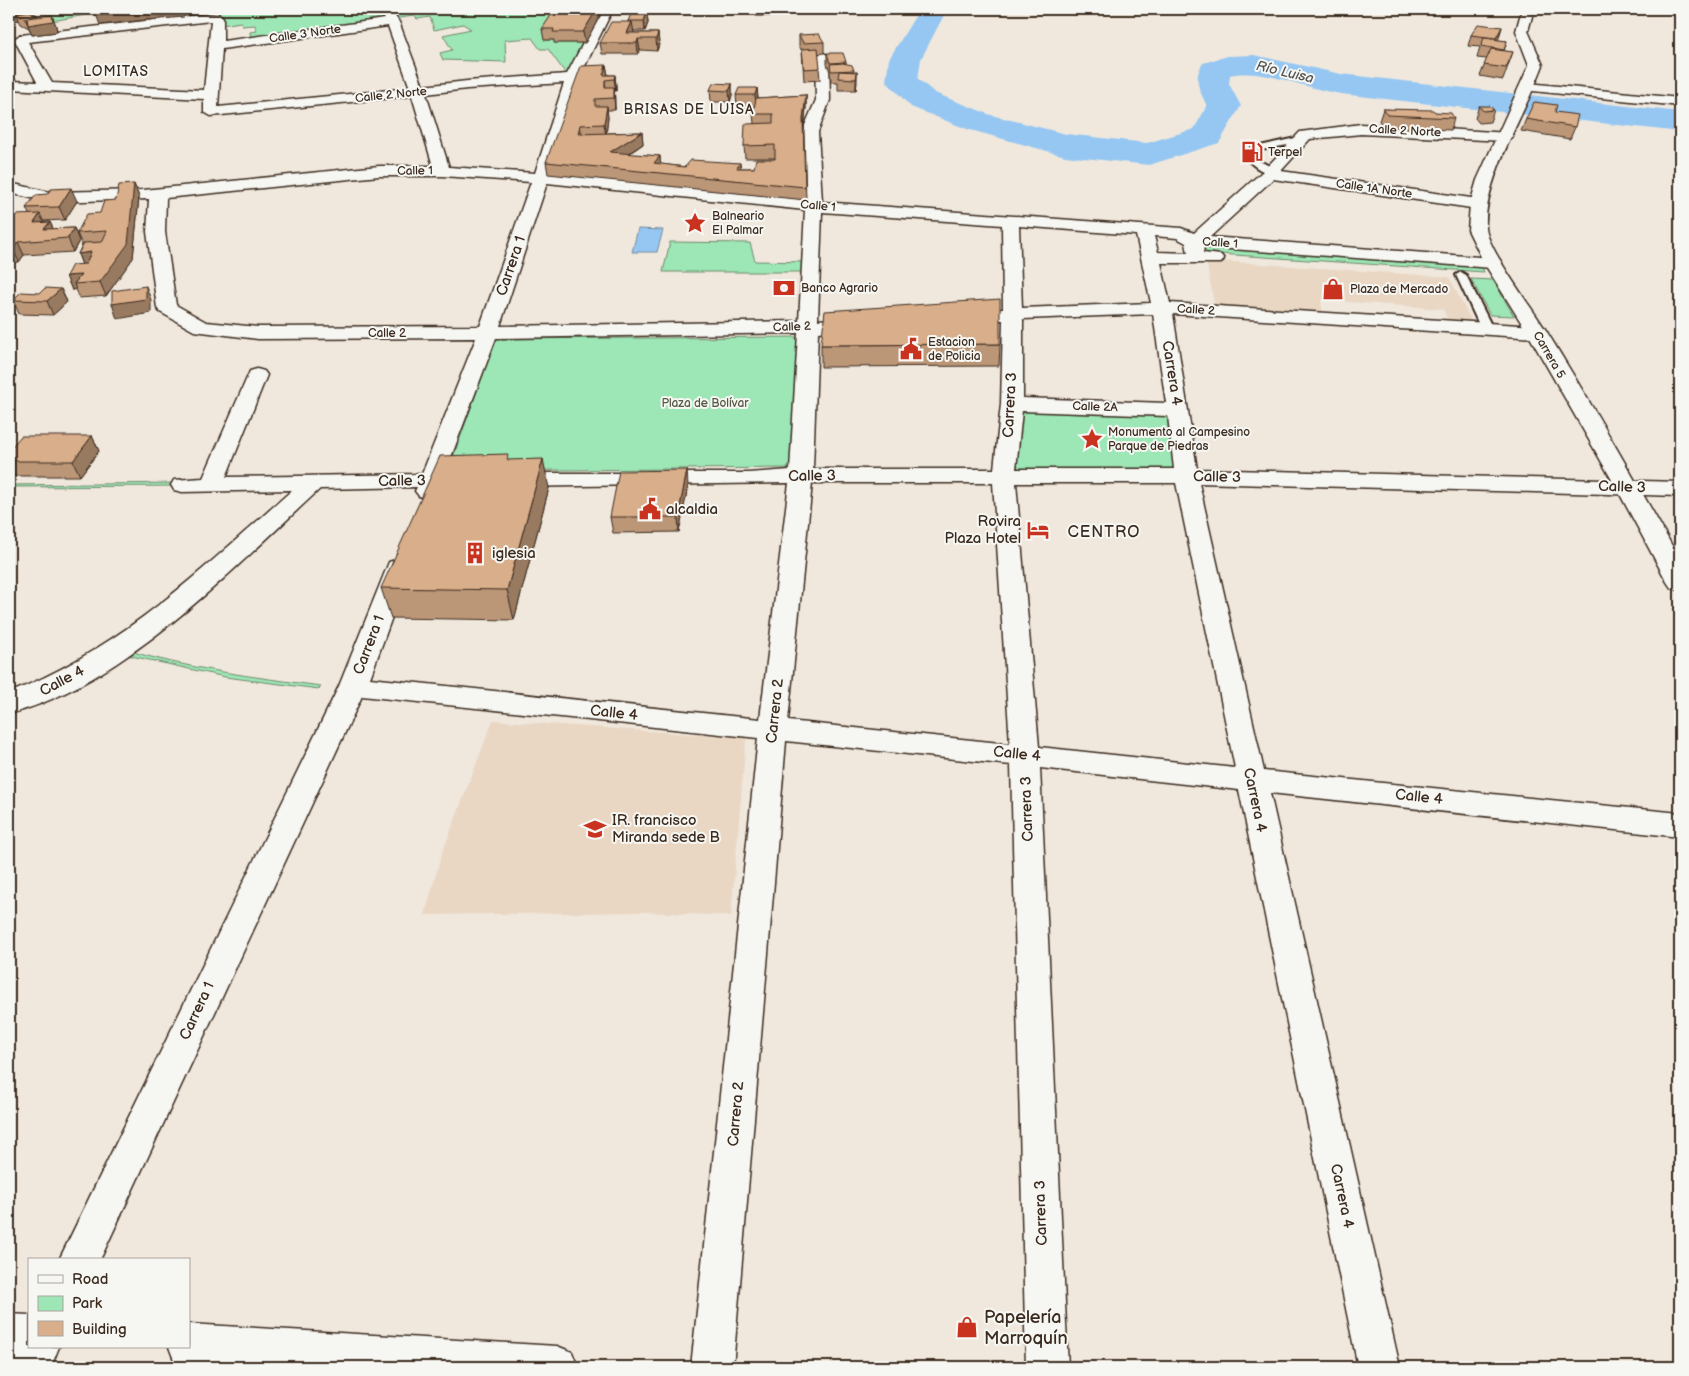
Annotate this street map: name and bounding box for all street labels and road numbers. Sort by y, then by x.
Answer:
street label: Calle 3 Norte [268,22,342,46]
street label: Calle 2 Norte [354,84,428,106]
street label: Calle 2 Norte [1369,122,1441,140]
street label: Calle 1 [397,163,433,179]
street label: Calle 1A Norte [1335,176,1413,202]
street label: Calle 1 [800,197,836,215]
street label: Carrera 1 [492,234,530,298]
street label: Calle 1 [1202,234,1238,252]
street label: Calle 2 [1177,301,1215,319]
street label: Calle 2 [773,319,811,335]
street label: Calle 2 [368,326,406,341]
street label: Carrera 5 [1530,329,1569,381]
street label: Carrera 4 [1158,339,1186,407]
street label: Carrera 3 [999,372,1021,438]
street label: Calle 2A [1072,399,1119,415]
street label: Calle 3 [788,466,836,486]
street label: Calle 3 [1193,467,1241,487]
street label: Calle 3 [378,471,426,491]
street label: Calle 3 [1598,477,1646,497]
street label: Carrera 1 [349,613,389,677]
street label: Calle 4 [36,661,88,701]
street label: Carrera 2 [762,677,788,744]
street label: Calle 4 [589,701,639,725]
street label: Calle 4 [992,742,1042,766]
street label: Carrera 4 [1239,766,1271,834]
street label: Carrera 3 [1016,776,1038,842]
street label: Calle 4 [1394,785,1444,809]
street label: Carrera 1 [175,979,219,1043]
street label: Carrera 2 [724,1081,748,1147]
street label: Carrera 4 [1326,1162,1358,1230]
street label: Carrera 3 [1030,1180,1052,1246]

